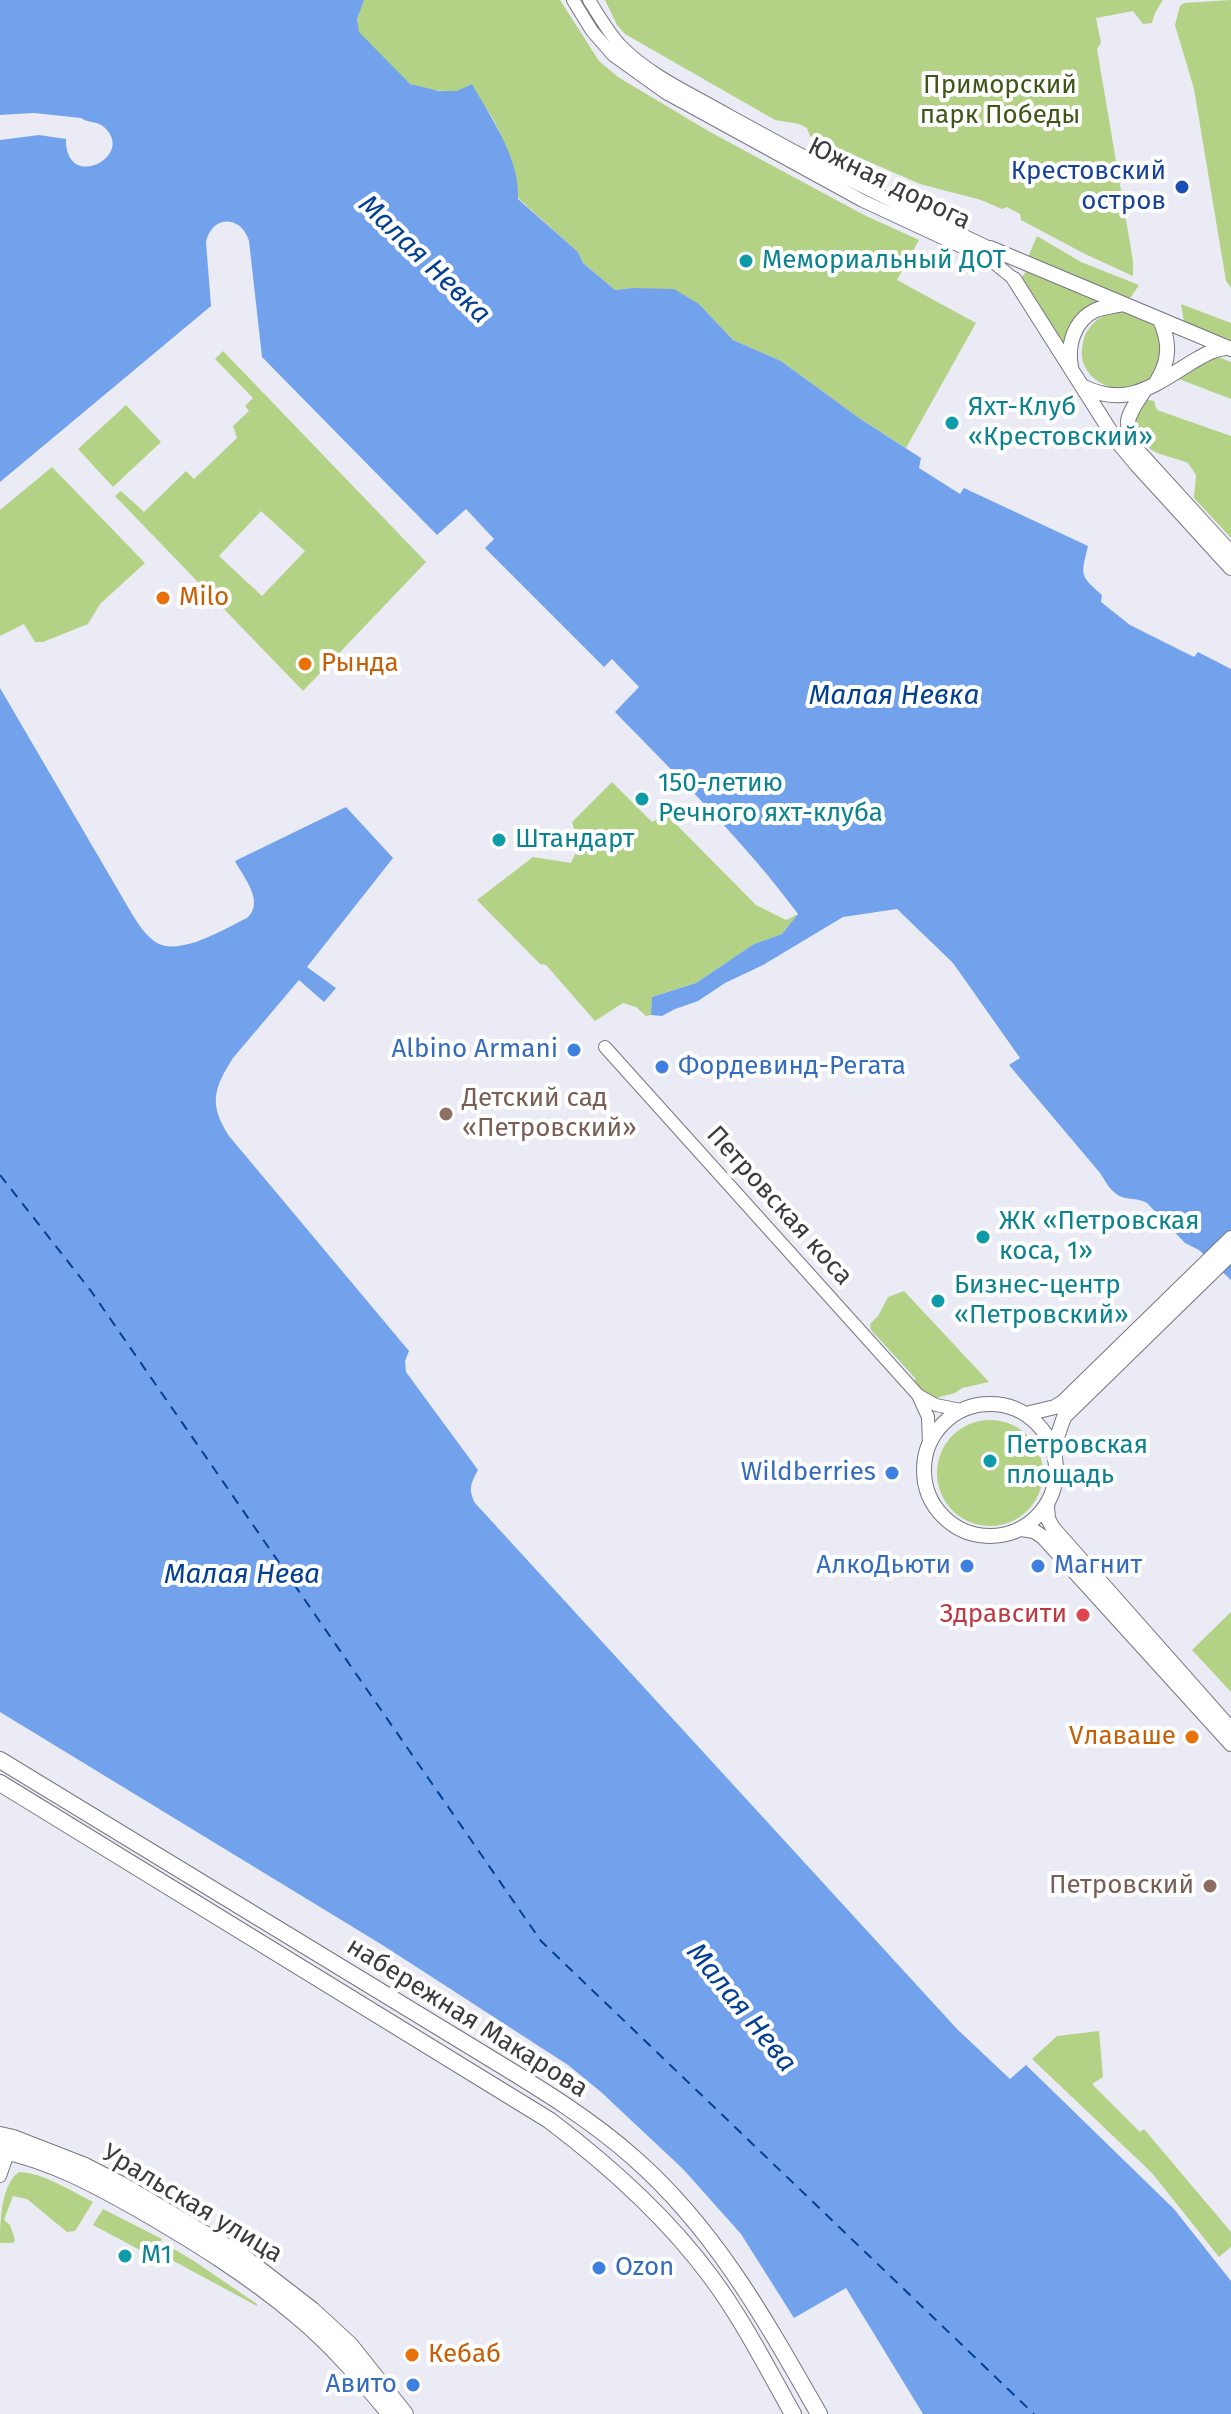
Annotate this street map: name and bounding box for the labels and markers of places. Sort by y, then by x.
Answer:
place label: Крестовский остров [1011,156,1166,218]
marker: Крестовский остров [1173,178,1191,196]
place label: Мемориальный ДОТ [762,245,1006,277]
marker: Мемориальный ДОТ [737,252,755,270]
place label: Яхт-Клуб «Крестовский» [968,392,1153,454]
marker: Яхт-Клуб «Крестовский» [943,414,961,432]
place label: Milo [179,582,229,614]
marker: Milo [154,589,172,607]
place label: Рында [321,648,399,680]
marker: Рында [296,655,314,673]
place label: 150-летию Речного яхт-клуба [658,768,883,830]
marker: 150-летию Речного яхт-клуба [633,790,651,808]
place label: Штандарт [515,824,634,856]
marker: Штандарт [490,831,508,849]
place label: Albino Armani [391,1034,558,1066]
marker: Albino Armani [565,1041,583,1059]
place label: Фордевинд-Регата [678,1051,906,1083]
marker: Фордевинд-Регата [653,1058,671,1076]
place label: Детский сад «Петровский» [462,1083,637,1144]
marker: Детский сад «Петровский» [437,1105,455,1123]
place label: ЖК «Петровская коса, 1» [999,1206,1199,1268]
marker: ЖК «Петровская коса, 1» [974,1228,992,1246]
place label: Бизнес-центр «Петровский» [954,1270,1129,1332]
marker: Бизнес-центр «Петровский» [929,1292,947,1310]
place label: Петровская площадь [1006,1430,1148,1492]
marker: Петровская площадь [981,1452,999,1470]
place label: Wildberries [741,1457,876,1489]
marker: Wildberries [883,1464,901,1482]
place label: АлкоДьюти [816,1550,951,1582]
place label: Магнит [1054,1550,1142,1582]
marker: АлкоДьюти [958,1557,976,1575]
marker: Магнит [1029,1557,1047,1575]
place label: Здравсити [940,1599,1067,1631]
marker: Здравсити [1074,1606,1092,1624]
place label: Vлаваше [1069,1721,1176,1753]
marker: Vлаваше [1183,1728,1201,1746]
place label: Петровский [1049,1870,1194,1902]
marker: Петровский [1201,1877,1219,1895]
place label: М1 [141,2240,172,2272]
marker: М1 [116,2247,134,2265]
place label: Ozon [615,2252,674,2284]
marker: Ozon [590,2259,608,2277]
place label: Кебаб [428,2339,501,2371]
marker: Кебаб [403,2346,421,2364]
place label: Авито [326,2369,397,2401]
marker: Авито [404,2376,422,2394]

